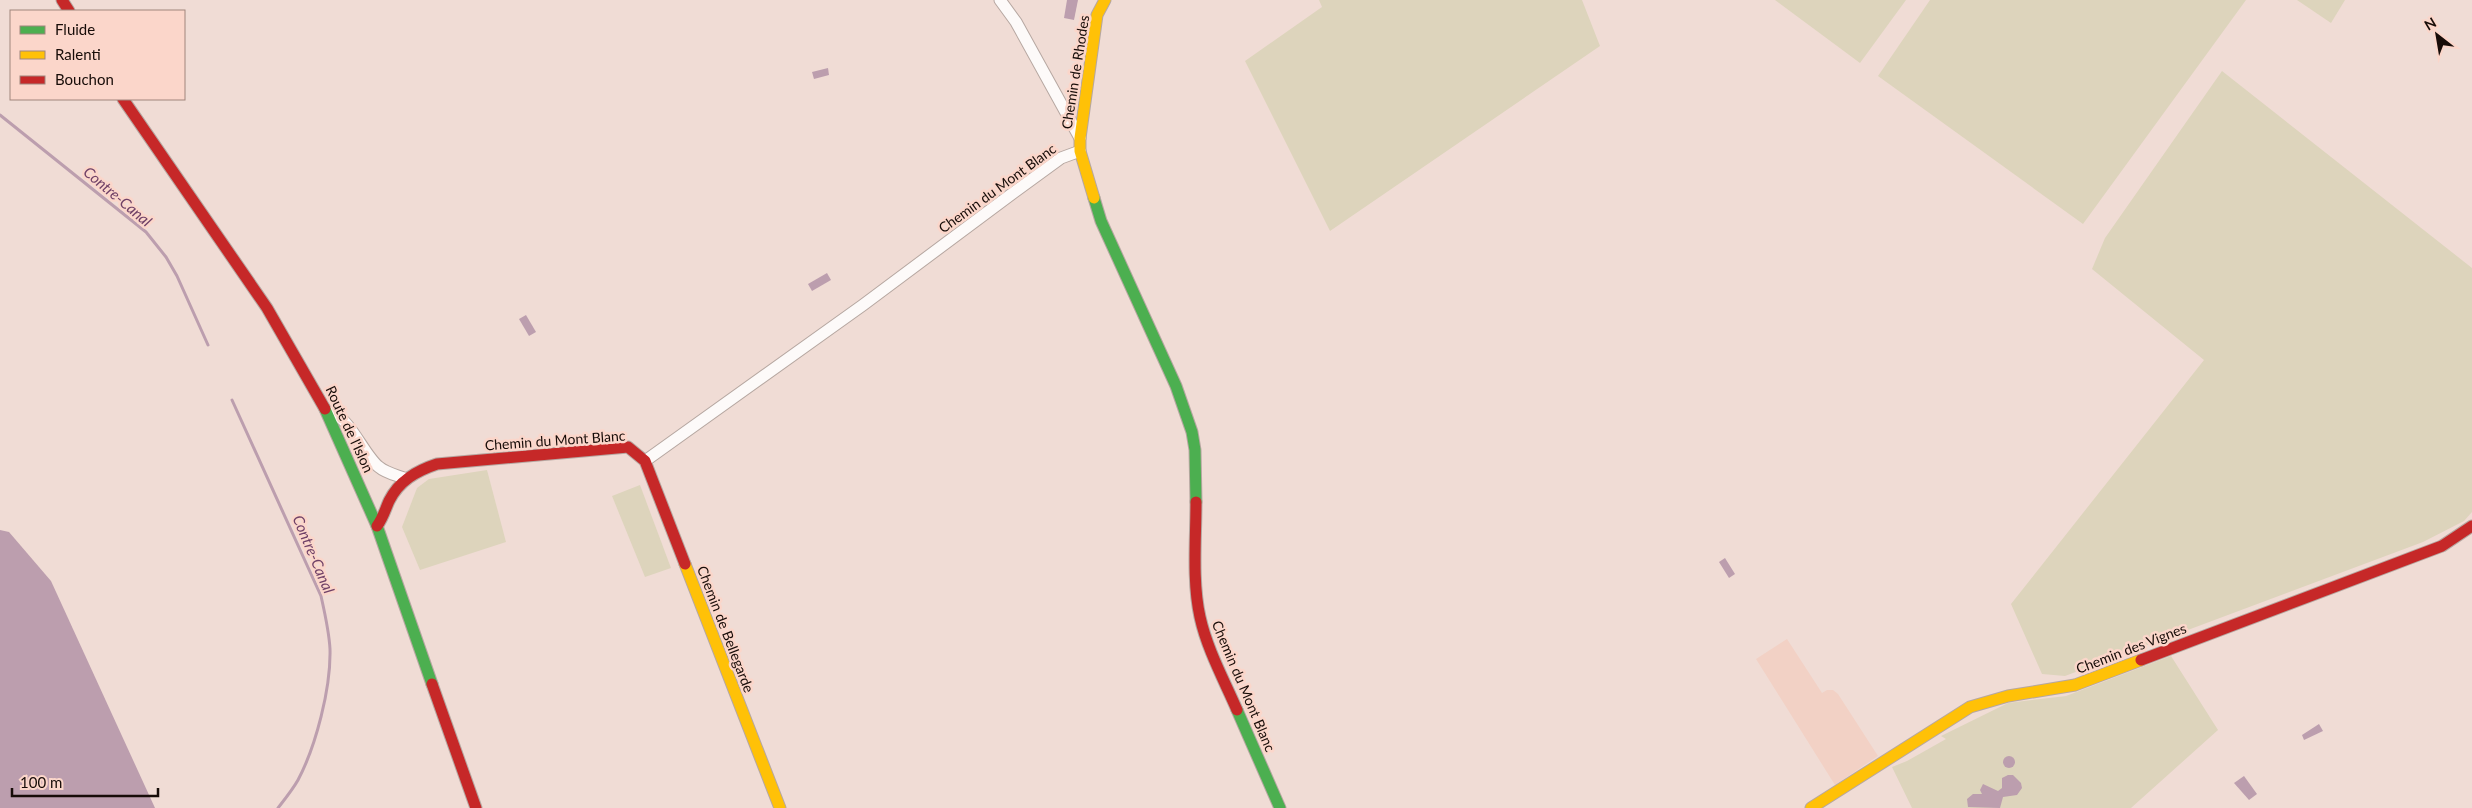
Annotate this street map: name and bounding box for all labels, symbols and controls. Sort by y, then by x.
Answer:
legend [10,10,185,100]
north arrow [2412,10,2462,60]
text: N [2421,13,2439,33]
street label: Chemin de Rhodes [1058,14,1092,130]
text: Fluide [55,20,95,38]
text: Ralenti [55,45,101,63]
text: Bouchon [55,70,114,88]
street label: Chemin du Mont Blanc [935,140,1059,236]
water label: Contre-Canal [80,162,156,230]
street label: Route de l'Islon [322,383,378,475]
street label: Chemin du Mont Blanc [484,427,626,453]
water label: Contre-Canal [289,512,339,596]
street label: Chemin de Bellegarde [694,563,758,695]
street label: Chemin du Mont Blanc [1209,618,1279,754]
street label: Chemin des Vignes [2074,619,2188,677]
scale bar [12,766,159,798]
text: 100 m [20,773,62,791]

